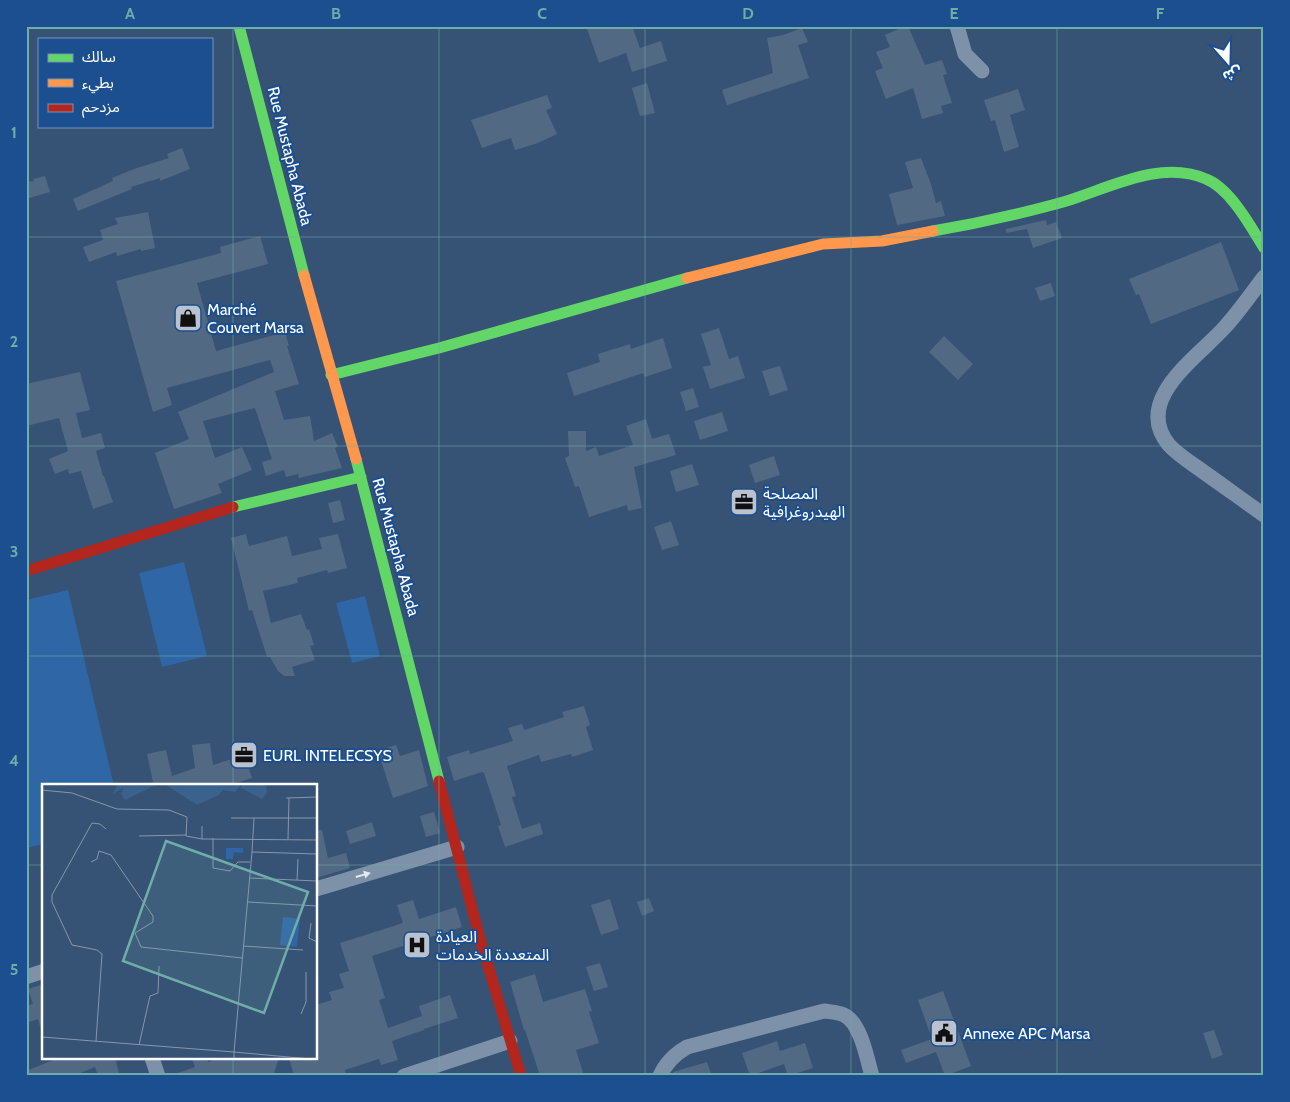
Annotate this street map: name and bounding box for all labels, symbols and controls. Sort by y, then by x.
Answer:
text: A [125,4,135,23]
text: B [331,4,341,23]
text: C [537,4,547,23]
text: D [742,4,754,23]
text: E [949,4,959,23]
text: F [1156,4,1165,23]
legend [38,38,212,128]
north arrow [1202,38,1252,88]
text: سالك [82,48,116,66]
text: ش [1220,62,1245,86]
text: بطيء [82,74,114,94]
street label: Rue Mustapha Abada [264,85,317,228]
text: مزدحم [82,98,120,118]
text: 1 [11,123,17,142]
place label: Marché Couvert Marsa [207,300,304,337]
shop icon: Marché Couvert Marsa [173,303,203,333]
text: 2 [10,332,18,351]
street label: Rue Mustapha Abada [368,476,424,619]
place label: المصلحة الهيدروغرافية [763,484,845,521]
office icon: المصلحة الهيدروغرافية [729,487,759,517]
text: 3 [10,542,18,561]
office icon: EURL INTELECSYS [229,740,259,770]
place label: EURL INTELECSYS [263,746,392,765]
text: 4 [9,751,19,770]
inset map [42,784,318,1060]
one-way arrow [356,871,371,879]
place label: العيادة المتعددة الخدمات [436,927,549,964]
hospital icon: العيادة المتعددة الخدمات [402,930,432,960]
text: 5 [10,960,18,979]
public building icon: Annexe APC Marsa [929,1018,959,1048]
place label: Annexe APC Marsa [963,1024,1091,1043]

